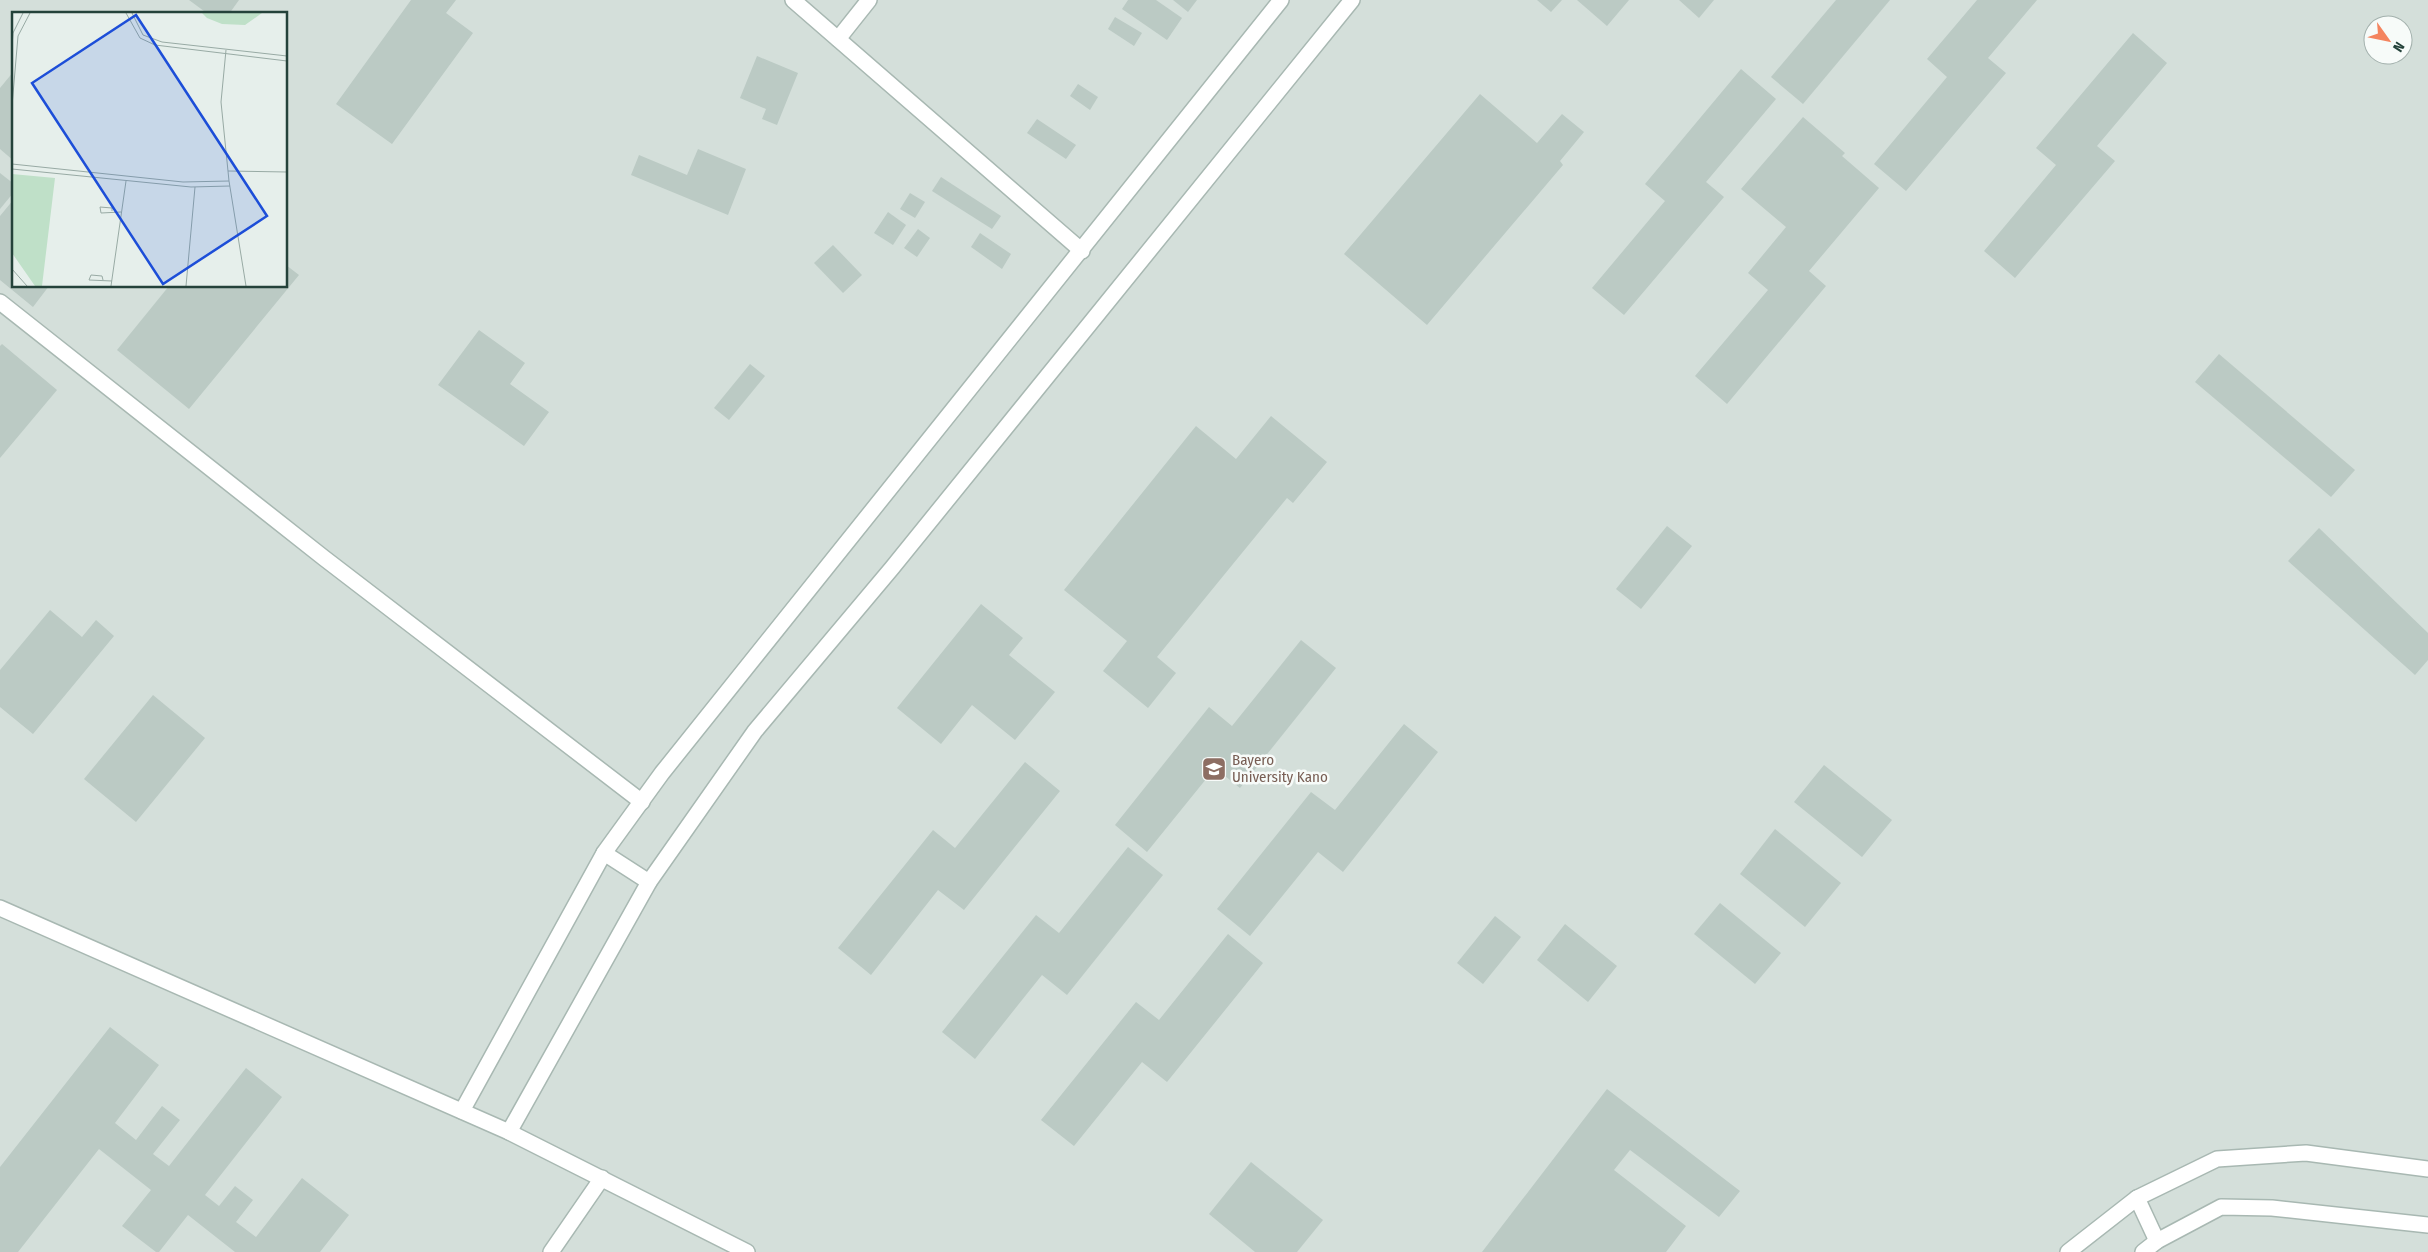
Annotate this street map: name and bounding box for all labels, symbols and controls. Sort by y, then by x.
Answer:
inset map [12,12,288,288]
north arrow [2363,15,2413,65]
text: N [2389,39,2408,55]
place label: Bayero University Kano [1232,751,1328,786]
school or university icon: Bayero University Kano [1201,756,1227,782]

